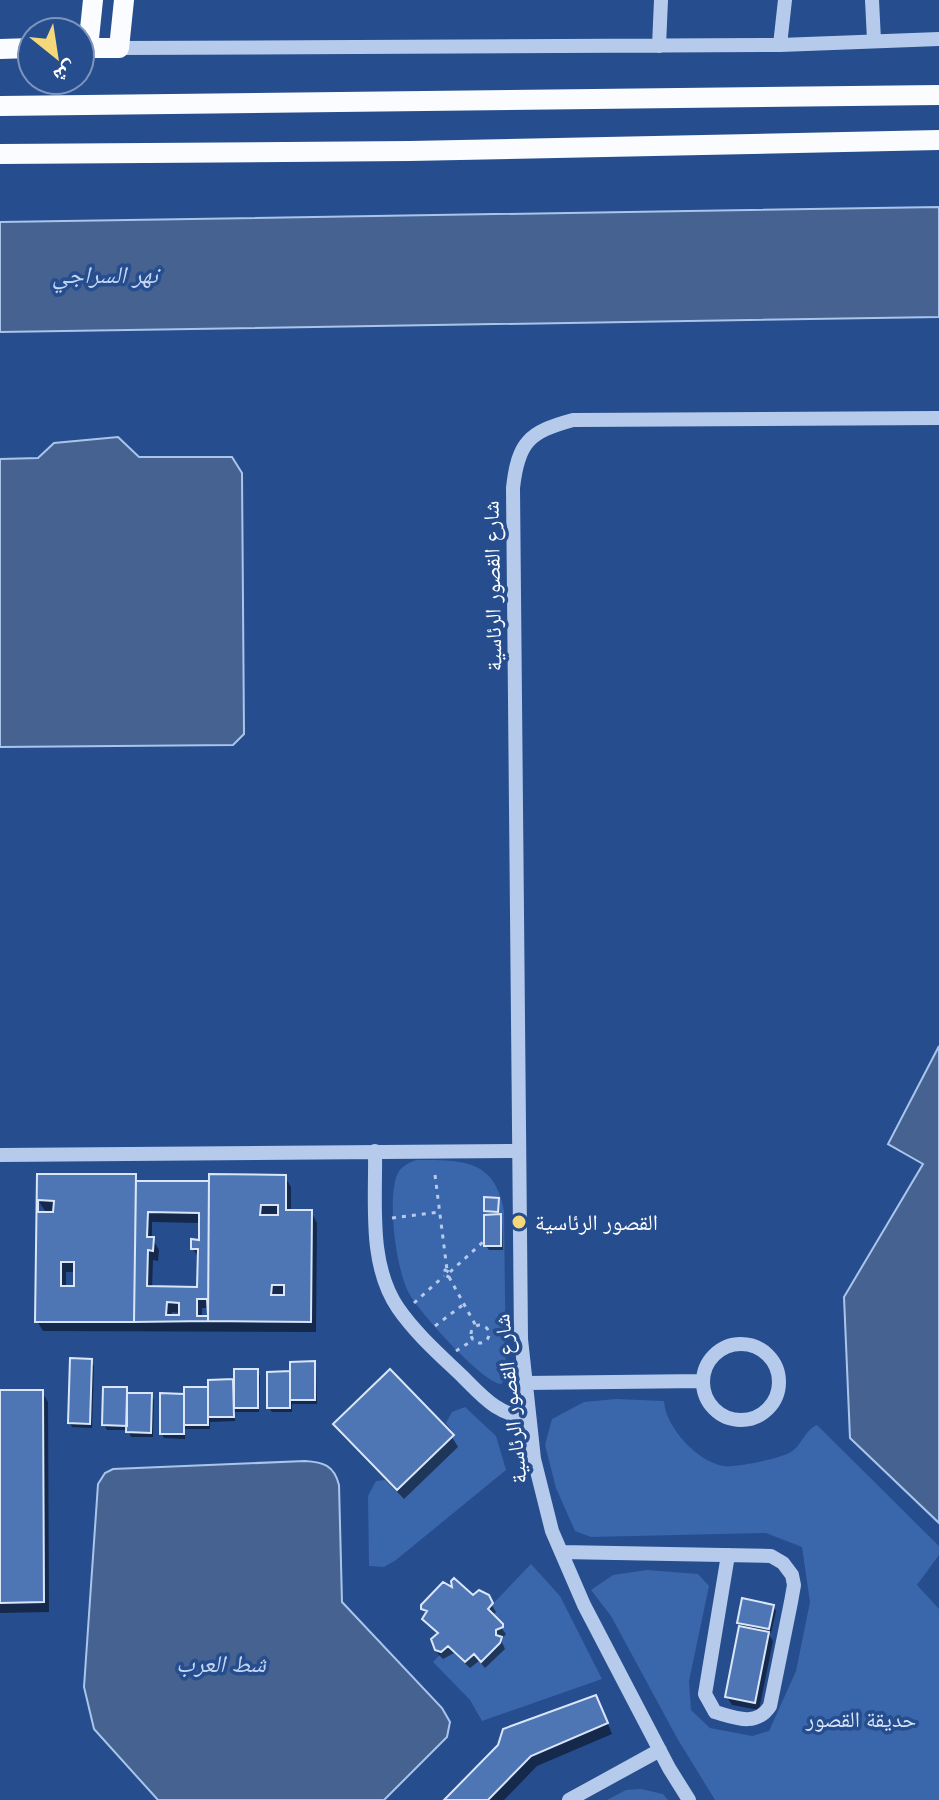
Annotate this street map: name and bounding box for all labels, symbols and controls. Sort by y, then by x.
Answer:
north arrow [16,16,96,96]
text: ش [49,55,83,91]
water label: نهر السراجي [52,259,162,294]
street label: شارع القصور الرئاسية [477,500,507,672]
place label: القصور الرئاسية [535,1208,658,1236]
marker: القصور الرئاسية [510,1213,528,1231]
street label: شارع القصور الرئاسية [487,1313,533,1485]
water label: شط العرب [176,1648,268,1679]
park label: حديقة القصور [805,1705,916,1733]

